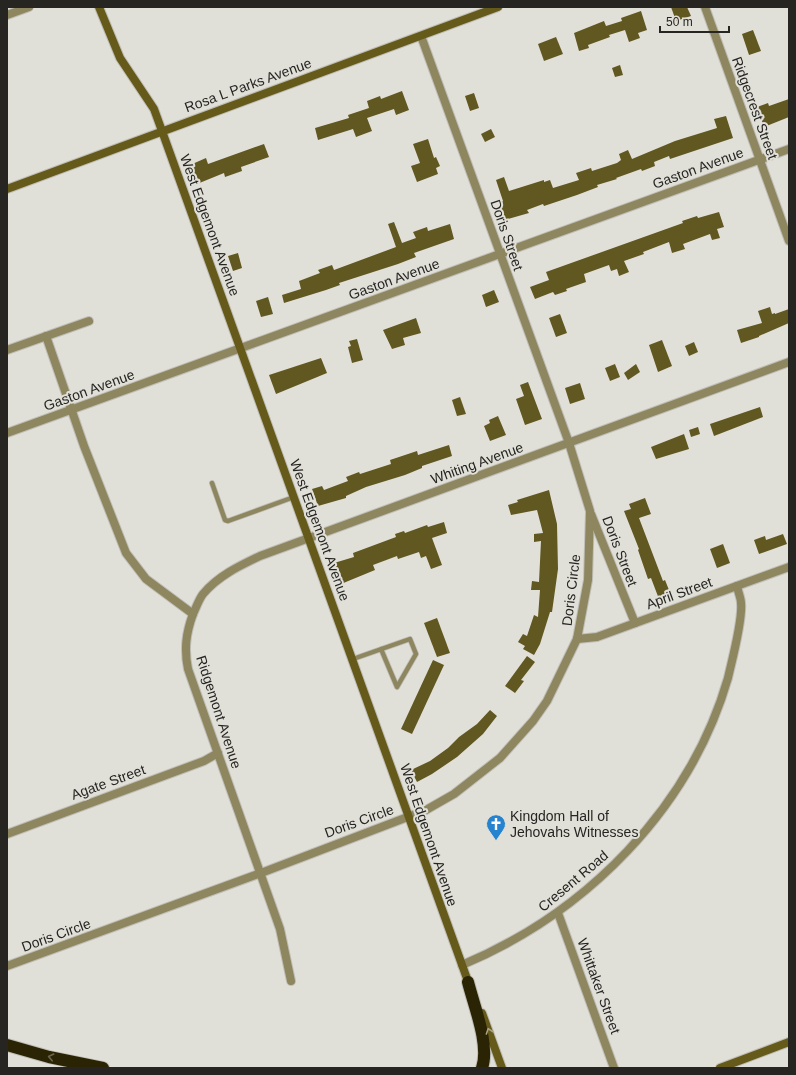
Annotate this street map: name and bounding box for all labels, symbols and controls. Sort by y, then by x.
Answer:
scale bar [660,8,729,34]
text: 50 m [666,15,693,29]
street label: Ridgecrest Street [729,54,781,162]
street label: Rosa L Parks Avenue [182,55,314,115]
street label: Gaston Avenue [650,144,746,192]
street label: West Edgemont Avenue [177,152,243,298]
street label: Doris Street [487,197,527,273]
street label: Gaston Avenue [346,255,442,303]
street label: Gaston Avenue [41,366,137,414]
street label: Whiting Avenue [429,439,526,487]
street label: West Edgemont Avenue [287,457,353,603]
street label: Doris Street [599,514,641,588]
street label: Doris Circle [559,553,583,627]
street label: April Street [644,574,714,612]
street label: Ridgemont Avenue [193,653,245,771]
street label: Agate Street [69,761,147,803]
street label: West Edgemont Avenue [397,762,461,909]
street label: Doris Circle [322,801,396,841]
place label: Kingdom Hall of Jehovahs Witnesses [510,808,638,840]
church icon: Kingdom Hall of Jehovahs Witnesses [485,813,507,841]
street label: Cresent Road [535,847,611,915]
street label: Doris Circle [19,915,93,955]
street label: Whittaker Street [574,936,624,1036]
one-way arrow [485,1028,493,1035]
one-way arrow [48,1054,54,1062]

